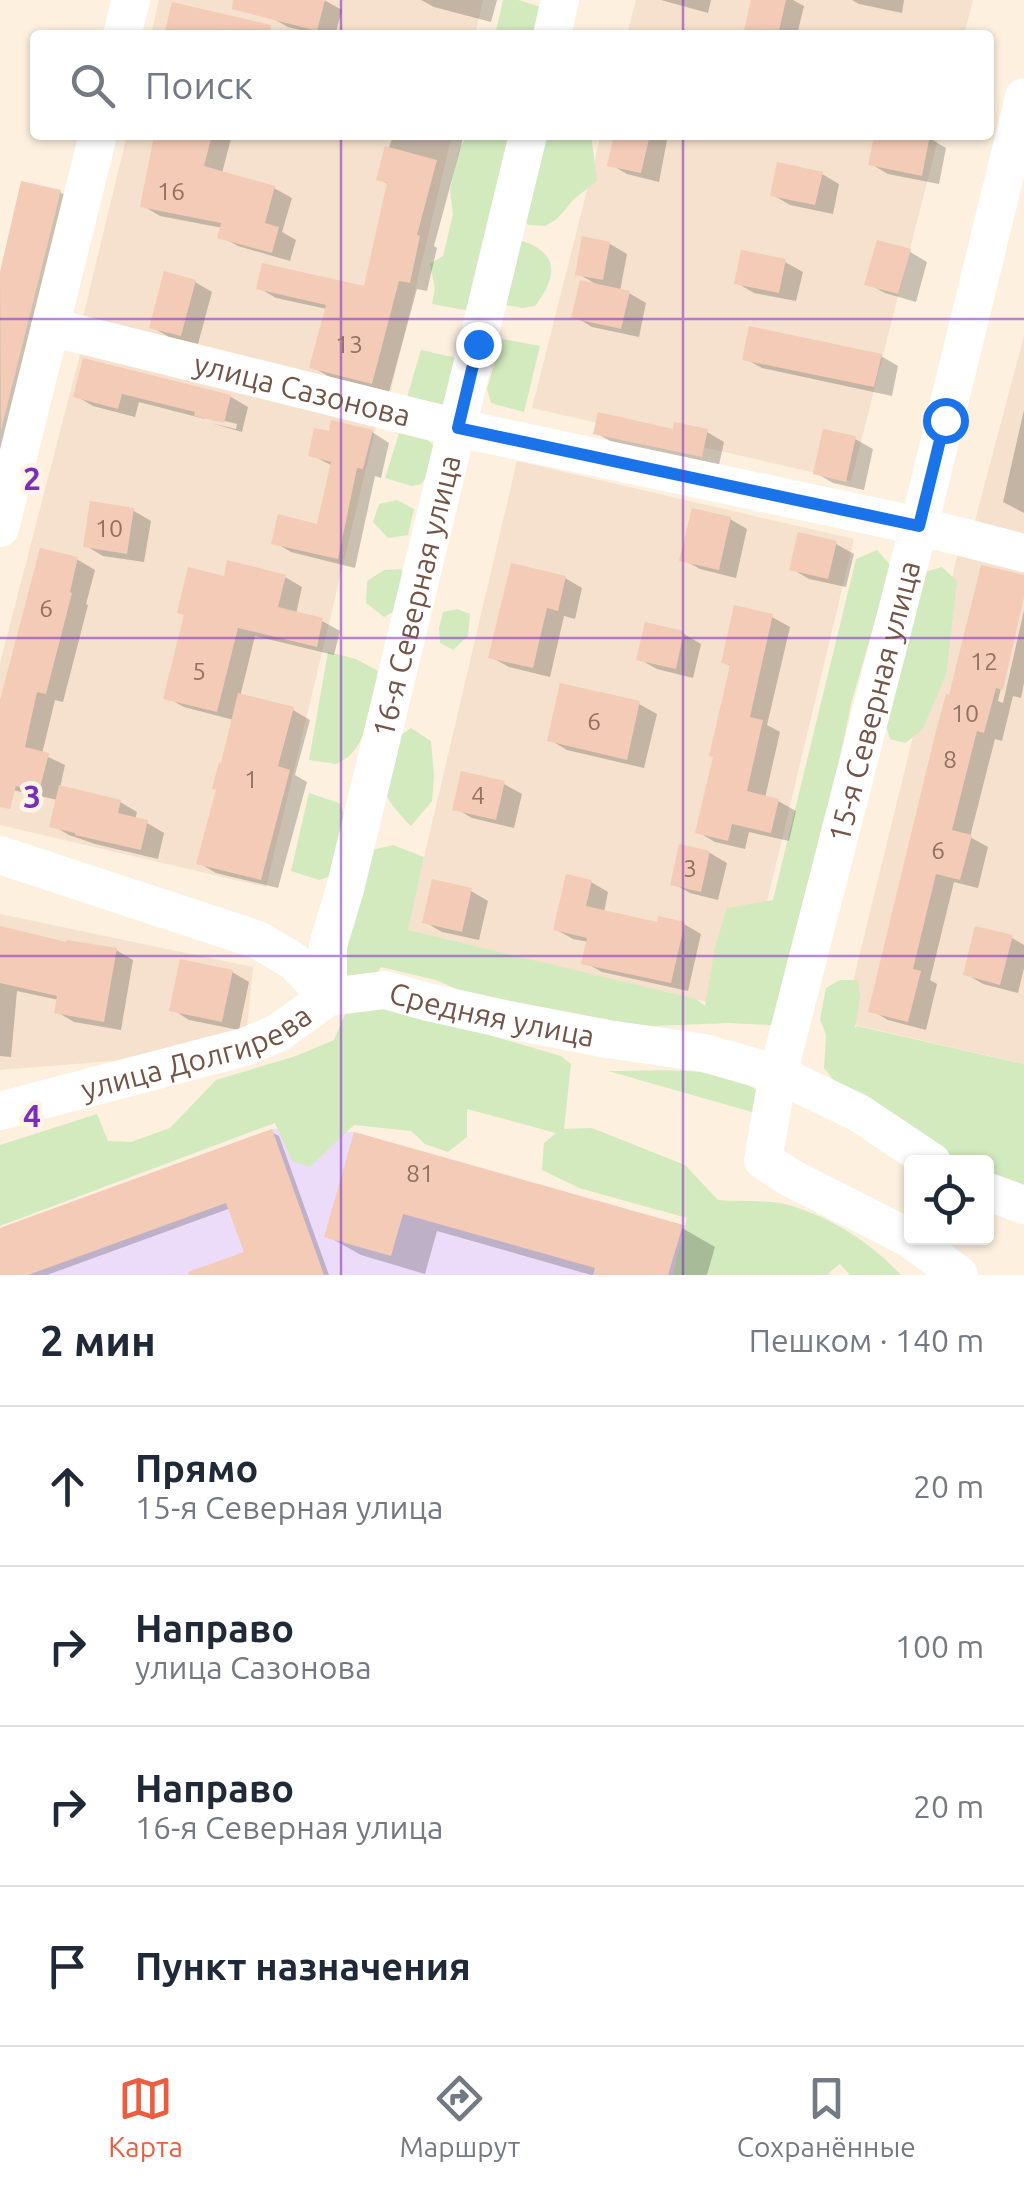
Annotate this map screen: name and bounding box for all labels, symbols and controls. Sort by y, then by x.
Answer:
search box [30,30,994,140]
icon: search [65,58,120,113]
text: Поиск [145,64,253,106]
house number: 16 [157,177,185,205]
route end [456,322,502,368]
house number: 13 [335,330,363,358]
street label: улица Сазонова [191,346,414,433]
route start [923,398,969,444]
street label: 16-я Северная улица [365,451,467,741]
text: 2 [23,460,41,496]
house number: 10 [95,514,123,542]
street label: 15-я Северная улица [821,557,926,846]
house number: 6 [39,594,53,622]
house number: 12 [970,647,998,675]
house number: 5 [192,657,206,685]
house number: 10 [951,699,979,727]
house number: 6 [587,707,601,735]
house number: 8 [943,745,957,773]
house number: 1 [244,765,258,793]
text: 3 [23,778,41,814]
house number: 4 [471,781,485,809]
house number: 6 [931,836,945,864]
house number: 3 [683,854,697,882]
street label: Средняя улица [386,975,597,1053]
street label: улица Долгирева [77,998,318,1106]
text: 4 [23,1097,41,1133]
map controls [904,1155,994,1245]
button: locate [904,1155,994,1245]
house number: 81 [406,1159,434,1187]
text: 2 мин [40,1317,156,1364]
text: Пешком · 140 m [749,1322,984,1358]
text: Прямо [135,1447,258,1489]
icon: ahead [40,1459,95,1514]
text: 20 m [913,1468,984,1504]
text: 15-я Северная улица [135,1489,444,1525]
text: Направо [135,1607,294,1649]
icon: right [40,1619,95,1674]
text: 100 m [895,1628,984,1664]
text: улица Сазонова [135,1649,372,1685]
text: Направо [135,1767,294,1809]
icon: right [40,1779,95,1834]
text: 20 m [913,1788,984,1824]
text: 16-я Северная улица [135,1809,444,1845]
icon: arrive [40,1939,95,1994]
text: Пункт назначения [135,1945,471,1987]
tab: Карта [108,2071,183,2162]
tab: Маршрут [399,2071,520,2162]
tab: Сохранённые [737,2071,916,2162]

